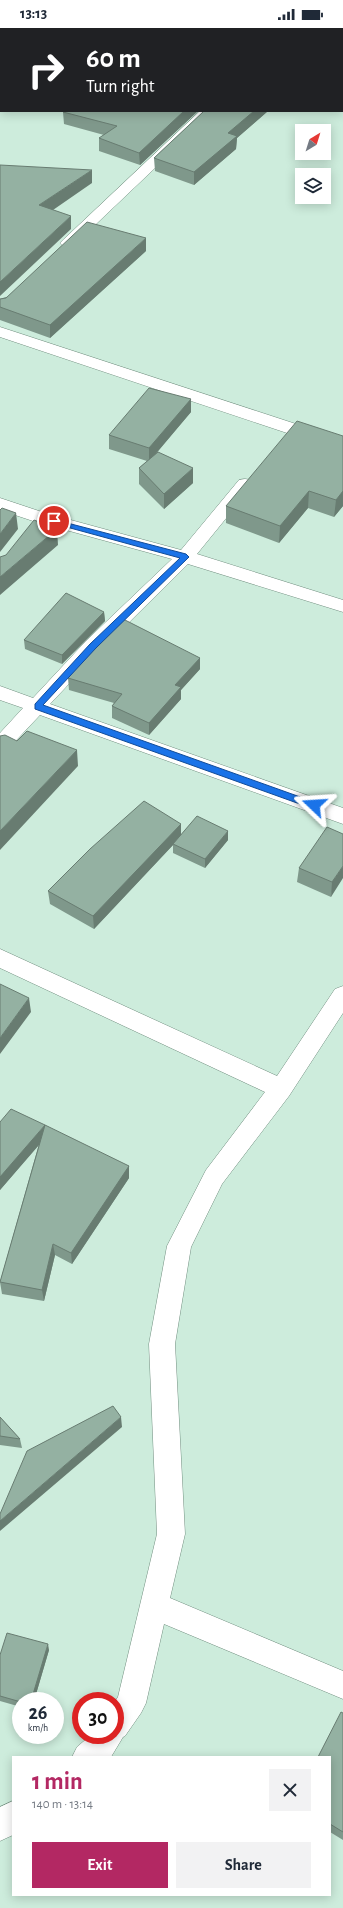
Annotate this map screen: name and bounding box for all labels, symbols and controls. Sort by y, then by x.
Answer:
text: 13:13 [20,6,47,21]
icon: right [20,44,72,96]
text: 60 m [86,45,141,73]
text: Turn right [86,78,155,96]
north arrow [295,124,331,160]
map controls [295,124,331,204]
button: layers [295,168,331,204]
pin [37,504,71,538]
icon: arrive [43,510,65,532]
position arrow [293,784,335,826]
speed limit sign: 30 [72,1692,124,1744]
text: 26 [28,1703,48,1723]
text: km/h [28,1723,48,1733]
button: close [269,1769,311,1811]
text: 1 min [32,1770,83,1794]
text: 140 m · 13:14 [32,1798,93,1811]
button: Exit [32,1842,168,1888]
button: Share [176,1842,311,1888]

